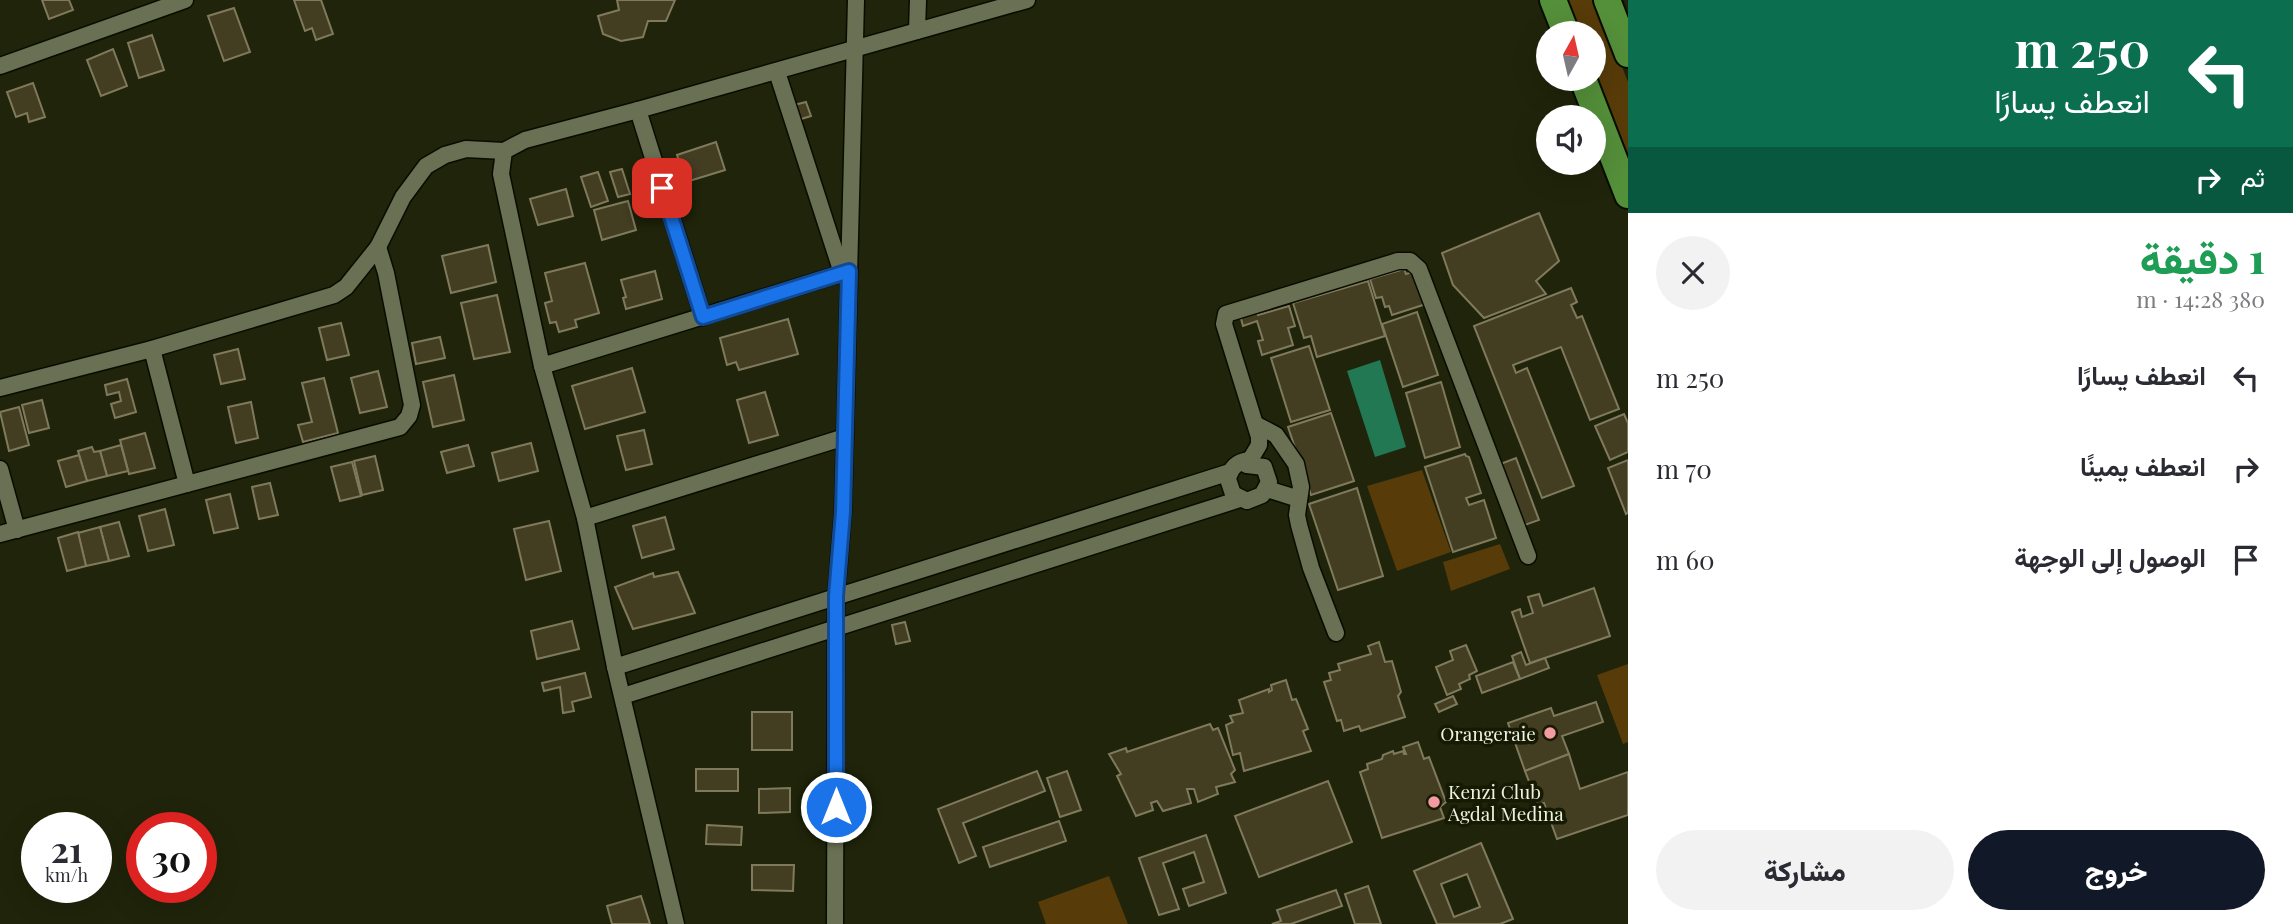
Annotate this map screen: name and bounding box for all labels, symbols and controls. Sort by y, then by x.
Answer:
text: 250 m [2014,15,2150,80]
north arrow [1536,21,1606,91]
map controls [1536,21,1606,175]
icon: left [2174,28,2265,119]
text: انعطف يسارًا [1994,78,2150,121]
button: sound [1536,105,1606,175]
pin [632,158,692,218]
text: ثم [2241,159,2265,194]
icon: right [2189,161,2227,199]
icon: arrive [643,169,681,207]
text: 1 دقيقة [2140,229,2265,285]
button: close [1656,236,1730,310]
text: 380 m · 14:28 [2136,283,2265,314]
text: انعطف يسارًا [2077,357,2206,392]
icon: left [2227,359,2265,397]
text: 250 m [1656,360,1724,395]
text: انعطف يمينًا [2080,448,2206,483]
icon: right [2227,450,2265,488]
text: 70 m [1656,451,1712,486]
text: الوصول إلى الوجهة [2014,539,2206,574]
icon: arrive [2227,541,2265,579]
text: 60 m [1656,542,1715,577]
place label: Orangeraie [1440,720,1536,746]
marker: Orangeraie [1542,725,1558,741]
position arrow [799,770,873,844]
place label: Kenzi Club Agdal Medina [1447,778,1564,826]
marker: Kenzi Club Agdal Medina [1426,794,1442,810]
speed limit sign: 30 [126,812,217,903]
text: 21 [51,825,82,872]
button: مشاركة [1656,830,1954,910]
button: خروج [1968,830,2265,910]
text: km/h [45,863,88,887]

